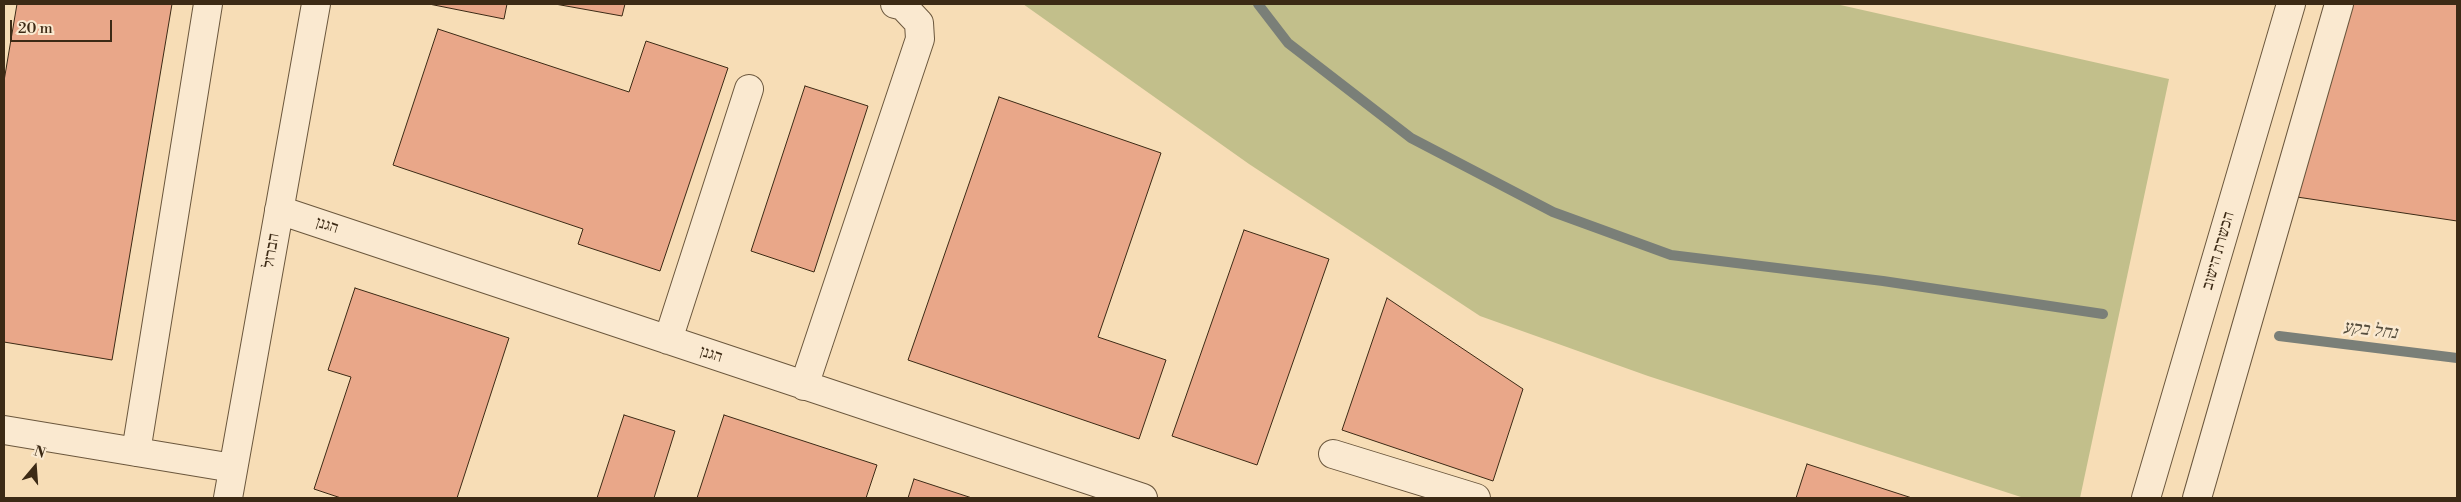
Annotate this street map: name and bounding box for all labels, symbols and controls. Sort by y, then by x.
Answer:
scale bar [12,10,115,42]
text: 20 m [18,19,53,38]
street label: הכשרת הישוב [2199,210,2239,292]
street label: הגנן [313,213,341,239]
street label: הברזל [259,232,285,270]
water label: נחל בקע [2342,317,2398,345]
street label: הגנן [697,342,725,368]
north arrow [10,442,60,492]
text: N [32,442,48,463]

